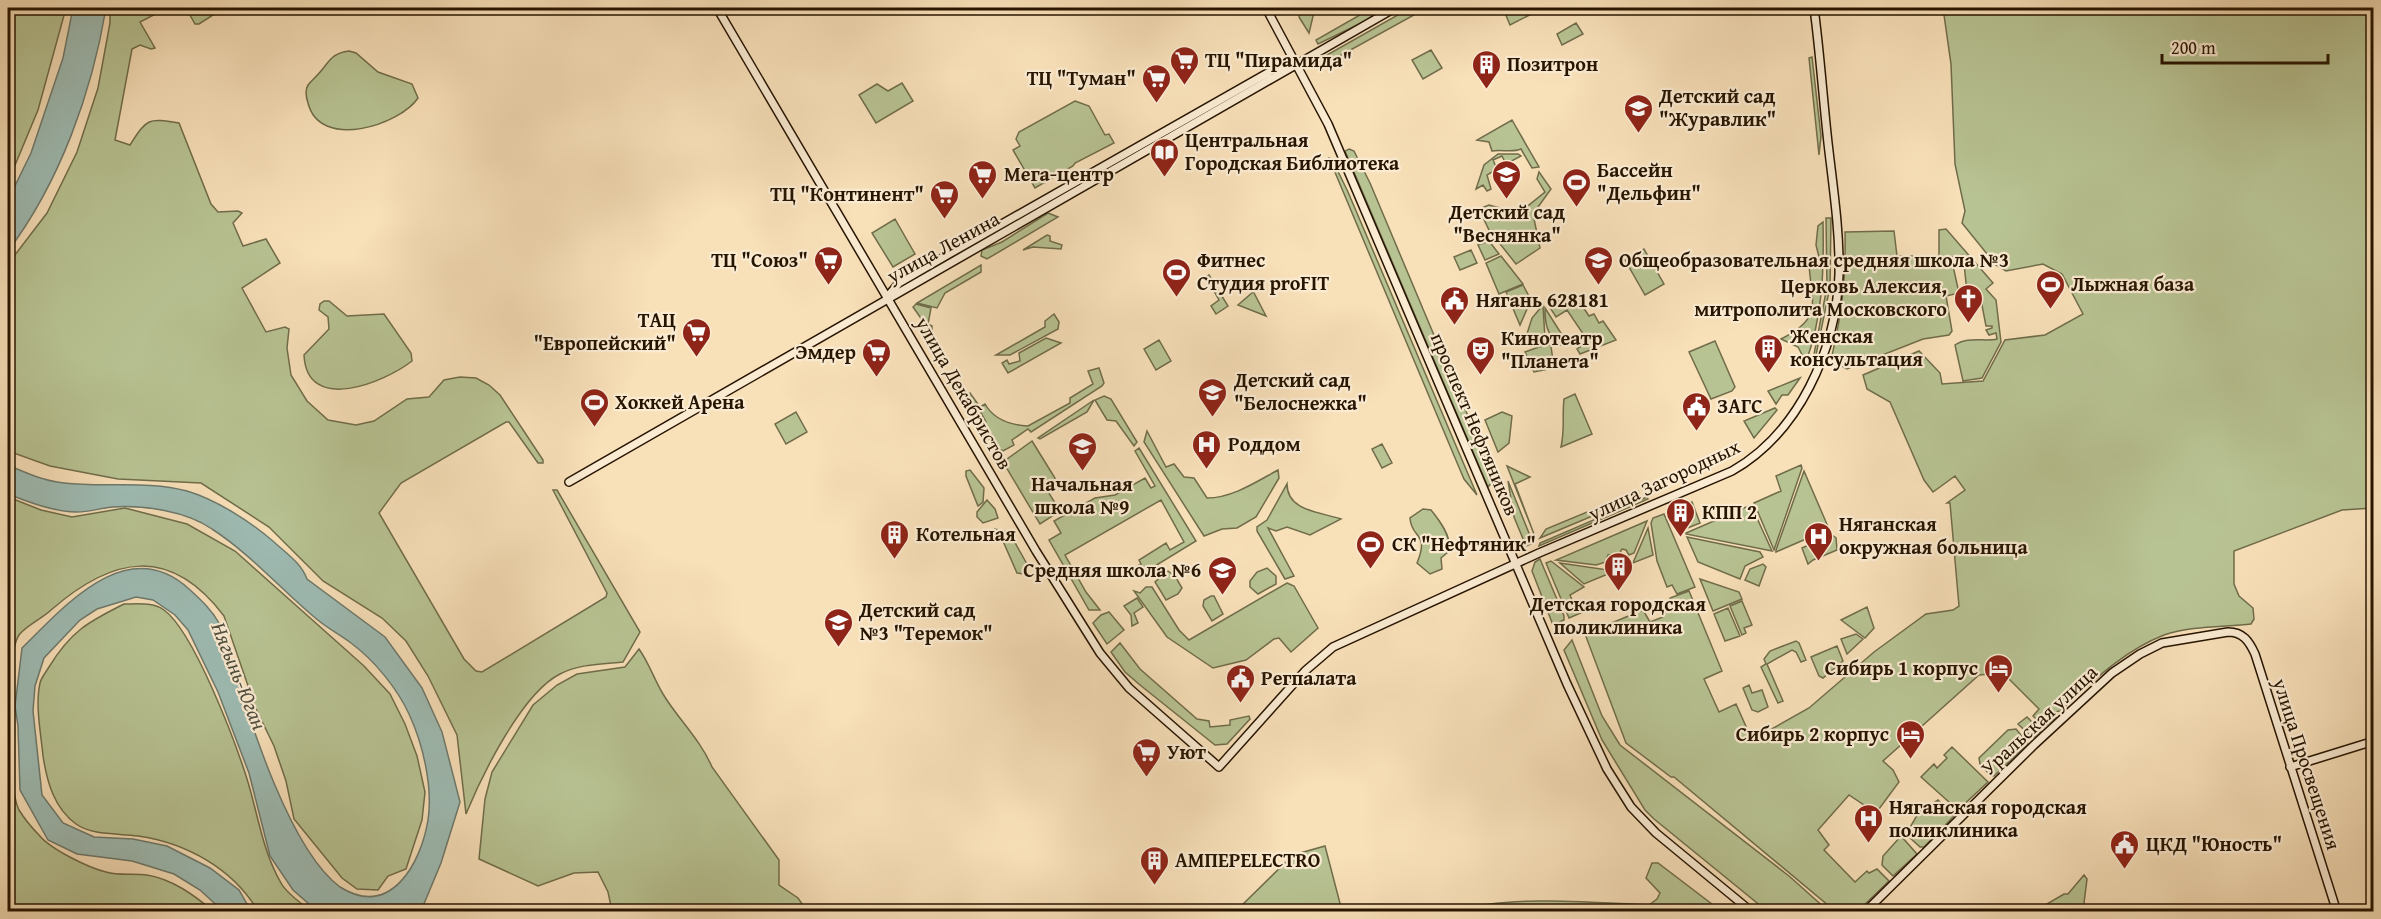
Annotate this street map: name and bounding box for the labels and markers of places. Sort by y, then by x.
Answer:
supermarket icon: ТЦ "Пирамида" [1168,44,1200,86]
place label: ТЦ "Пирамида" [1205,45,1352,74]
building icon: Позитрон [1470,48,1502,90]
place label: Позитрон [1507,49,1598,78]
supermarket icon: ТЦ "Туман" [1141,62,1173,104]
place label: ТЦ "Туман" [1027,63,1136,92]
place label: Детский сад "Журавлик" [1658,81,1776,133]
school or university icon: Детский сад "Журавлик" [1622,92,1654,134]
place label: Центральная Городская Библиотека [1185,125,1400,177]
library icon: Центральная Городская Библиотека [1148,136,1180,178]
place label: Бассейн "Дельфин" [1597,155,1701,207]
supermarket icon: Мега-центр [967,158,999,200]
school or university icon: Детский сад "Веснянка" [1491,158,1523,200]
place label: Мега-центр [1004,159,1114,188]
sports icon: Бассейн "Дельфин" [1560,166,1592,208]
supermarket icon: ТЦ "Континент" [929,178,961,220]
place label: ТЦ "Континент" [770,179,924,208]
place label: Детский сад "Веснянка" [1448,197,1565,249]
supermarket icon: ТЦ "Союз" [813,244,845,286]
school or university icon: Общеобразовательная средняя школа №3 [1582,244,1614,286]
place label: ТЦ "Союз" [711,245,808,274]
place label: Фитнес Студия proFIT [1197,245,1329,297]
place label: Общеобразовательная средняя школа №3 [1619,245,2009,274]
sports icon: Фитнес Студия proFIT [1160,256,1192,298]
sports icon: Лыжная база [2034,268,2066,310]
place label: Лыжная база [2071,269,2195,298]
place label: Церковь Алексия, митрополита Московского [1694,271,1947,323]
church icon: Церковь Алексия, митрополита Московского [1952,282,1984,324]
public building icon: Нягань 628181 [1439,284,1471,326]
place label: Нягань 628181 [1476,285,1609,314]
place label: ТАЦ "Европейский" [533,305,676,357]
supermarket icon: ТАЦ "Европейский" [681,316,713,358]
place label: Женская консультация [1789,321,1923,373]
place label: Кинотеатр "Планета" [1501,323,1603,375]
building icon: Женская консультация [1753,332,1785,374]
theatre icon: Кинотеатр "Планета" [1464,334,1496,376]
supermarket icon: Эмдер [861,336,893,378]
place label: Эмдер [795,337,856,366]
place label: Детский сад "Белоснежка" [1233,365,1367,417]
school or university icon: Детский сад "Белоснежка" [1197,376,1229,418]
sports icon: Хоккей Арена [578,386,610,428]
place label: Хоккей Арена [615,387,745,416]
public building icon: ЗАГС [1680,390,1712,432]
place label: ЗАГС [1717,391,1763,420]
hospital icon: Роддом [1191,428,1223,470]
place label: Роддом [1228,429,1301,458]
school or university icon: Начальная школа №9 [1066,430,1098,472]
place label: Начальная школа №9 [1031,469,1133,521]
building icon: КПП 2 [1665,496,1697,538]
place label: КПП 2 [1702,497,1757,526]
place label: Няганская окружная больница [1839,509,2029,561]
building icon: Котельная [879,518,911,560]
place label: Котельная [916,519,1016,548]
hospital icon: Няганская окружная больница [1802,520,1834,562]
sports icon: СК "Нефтяник" [1355,528,1387,570]
place label: СК "Нефтяник" [1392,529,1536,558]
building icon: Детская городская поликлиника [1602,550,1634,592]
school or university icon: Средняя школа №6 [1206,554,1238,596]
place label: Средняя школа №6 [1023,555,1201,584]
place label: Детская городская поликлиника [1529,589,1706,641]
place label: Детский сад №3 "Теремок" [858,595,993,647]
school or university icon: Детский сад №3 "Теремок" [822,606,854,648]
hotel icon: Сибирь 1 корпус [1983,652,2015,694]
place label: Сибирь 1 корпус [1825,653,1978,682]
public building icon: Регпалата [1224,662,1256,704]
place label: Регпалата [1261,663,1357,692]
hotel icon: Сибирь 2 корпус [1894,718,1926,760]
place label: Сибирь 2 корпус [1736,719,1889,748]
supermarket icon: Уют [1130,736,1162,778]
place label: Уют [1167,737,1206,766]
place label: Няганская городская поликлиника [1889,792,2087,844]
hospital icon: Няганская городская поликлиника [1852,802,1884,844]
public building icon: ЦКД "Юность" [2109,828,2141,870]
place label: ЦКД "Юность" [2146,829,2282,858]
building icon: АМПЕРELECTRO [1138,844,1170,886]
place label: АМПЕРELECTRO [1175,845,1320,874]

